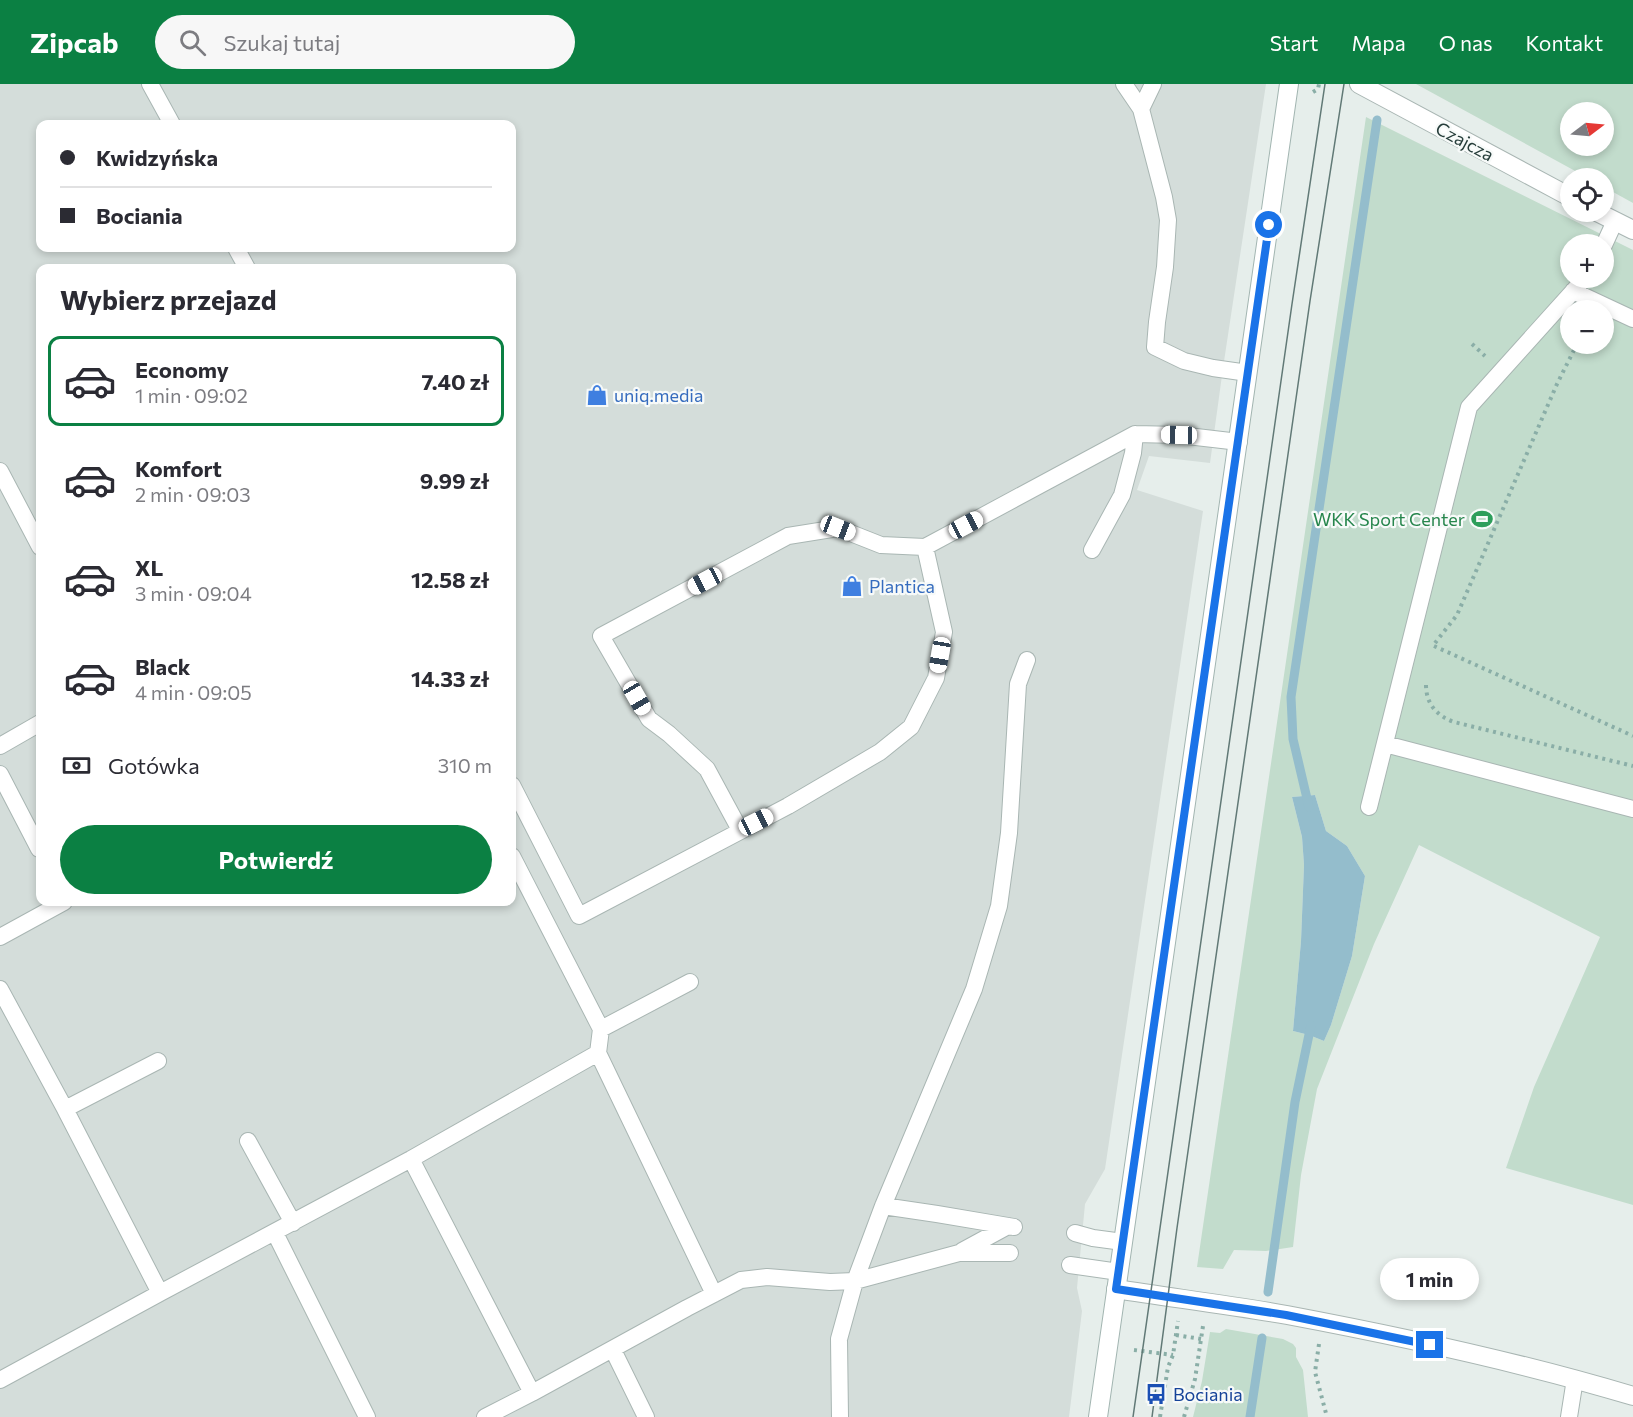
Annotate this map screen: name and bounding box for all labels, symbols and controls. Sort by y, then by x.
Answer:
search box [155,15,575,69]
text: Zipcab [30,25,119,59]
icon: search [176,26,209,59]
text: Szukaj tutaj [224,29,340,56]
text: Start [1270,30,1318,55]
text: Mapa [1351,30,1406,55]
text: O nas [1439,30,1492,55]
text: Kontakt [1525,30,1603,55]
north arrow [1560,102,1614,156]
map controls [1560,102,1614,354]
street label: Czajcza [1432,117,1498,165]
text: Kwidzyńska [96,144,218,171]
button: locate [1560,168,1614,222]
text: Bociania [96,202,183,229]
route start [1255,211,1282,238]
button: + [1560,234,1614,288]
text: Wybierz przejazd [60,283,277,316]
button: − [1560,300,1614,354]
icon: car [63,354,117,408]
text: Economy [135,356,229,383]
text: 7.40 zł [422,368,489,395]
text: 1 min · 09:02 [135,383,248,407]
shop icon: uniq.media [585,383,609,407]
place label: uniq.media [614,384,703,406]
car [1161,426,1197,444]
icon: car [63,453,117,507]
text: Komfort [135,455,222,482]
text: 9.99 zł [420,467,489,494]
text: 2 min · 09:03 [135,482,251,506]
sports icon: WKK Sport Center [1470,507,1494,531]
place label: WKK Sport Center [1313,508,1465,530]
car [946,509,986,541]
car [818,513,858,543]
icon: car [63,552,117,606]
text: XL [135,554,163,581]
car [685,565,725,597]
text: 12.58 zł [411,566,489,593]
shop icon: Plantica [840,574,864,598]
place label: Plantica [869,575,935,597]
text: 3 min · 09:04 [135,581,252,605]
car [928,636,952,674]
icon: car [63,651,117,705]
text: Black [135,653,190,680]
text: 14.33 zł [411,665,489,692]
car [620,678,654,718]
text: 4 min · 09:05 [135,680,252,704]
icon: cash [60,749,93,782]
text: Gotówka [108,752,200,779]
text: 310 m [438,753,492,777]
car [736,806,776,838]
button: Potwierdź [60,825,492,894]
callout: 1 min [1380,1258,1480,1300]
text: 1 min [1406,1267,1453,1291]
route end [1416,1331,1443,1358]
bus stop icon: Bociania [1144,1382,1168,1406]
place label: Bociania [1173,1383,1243,1405]

